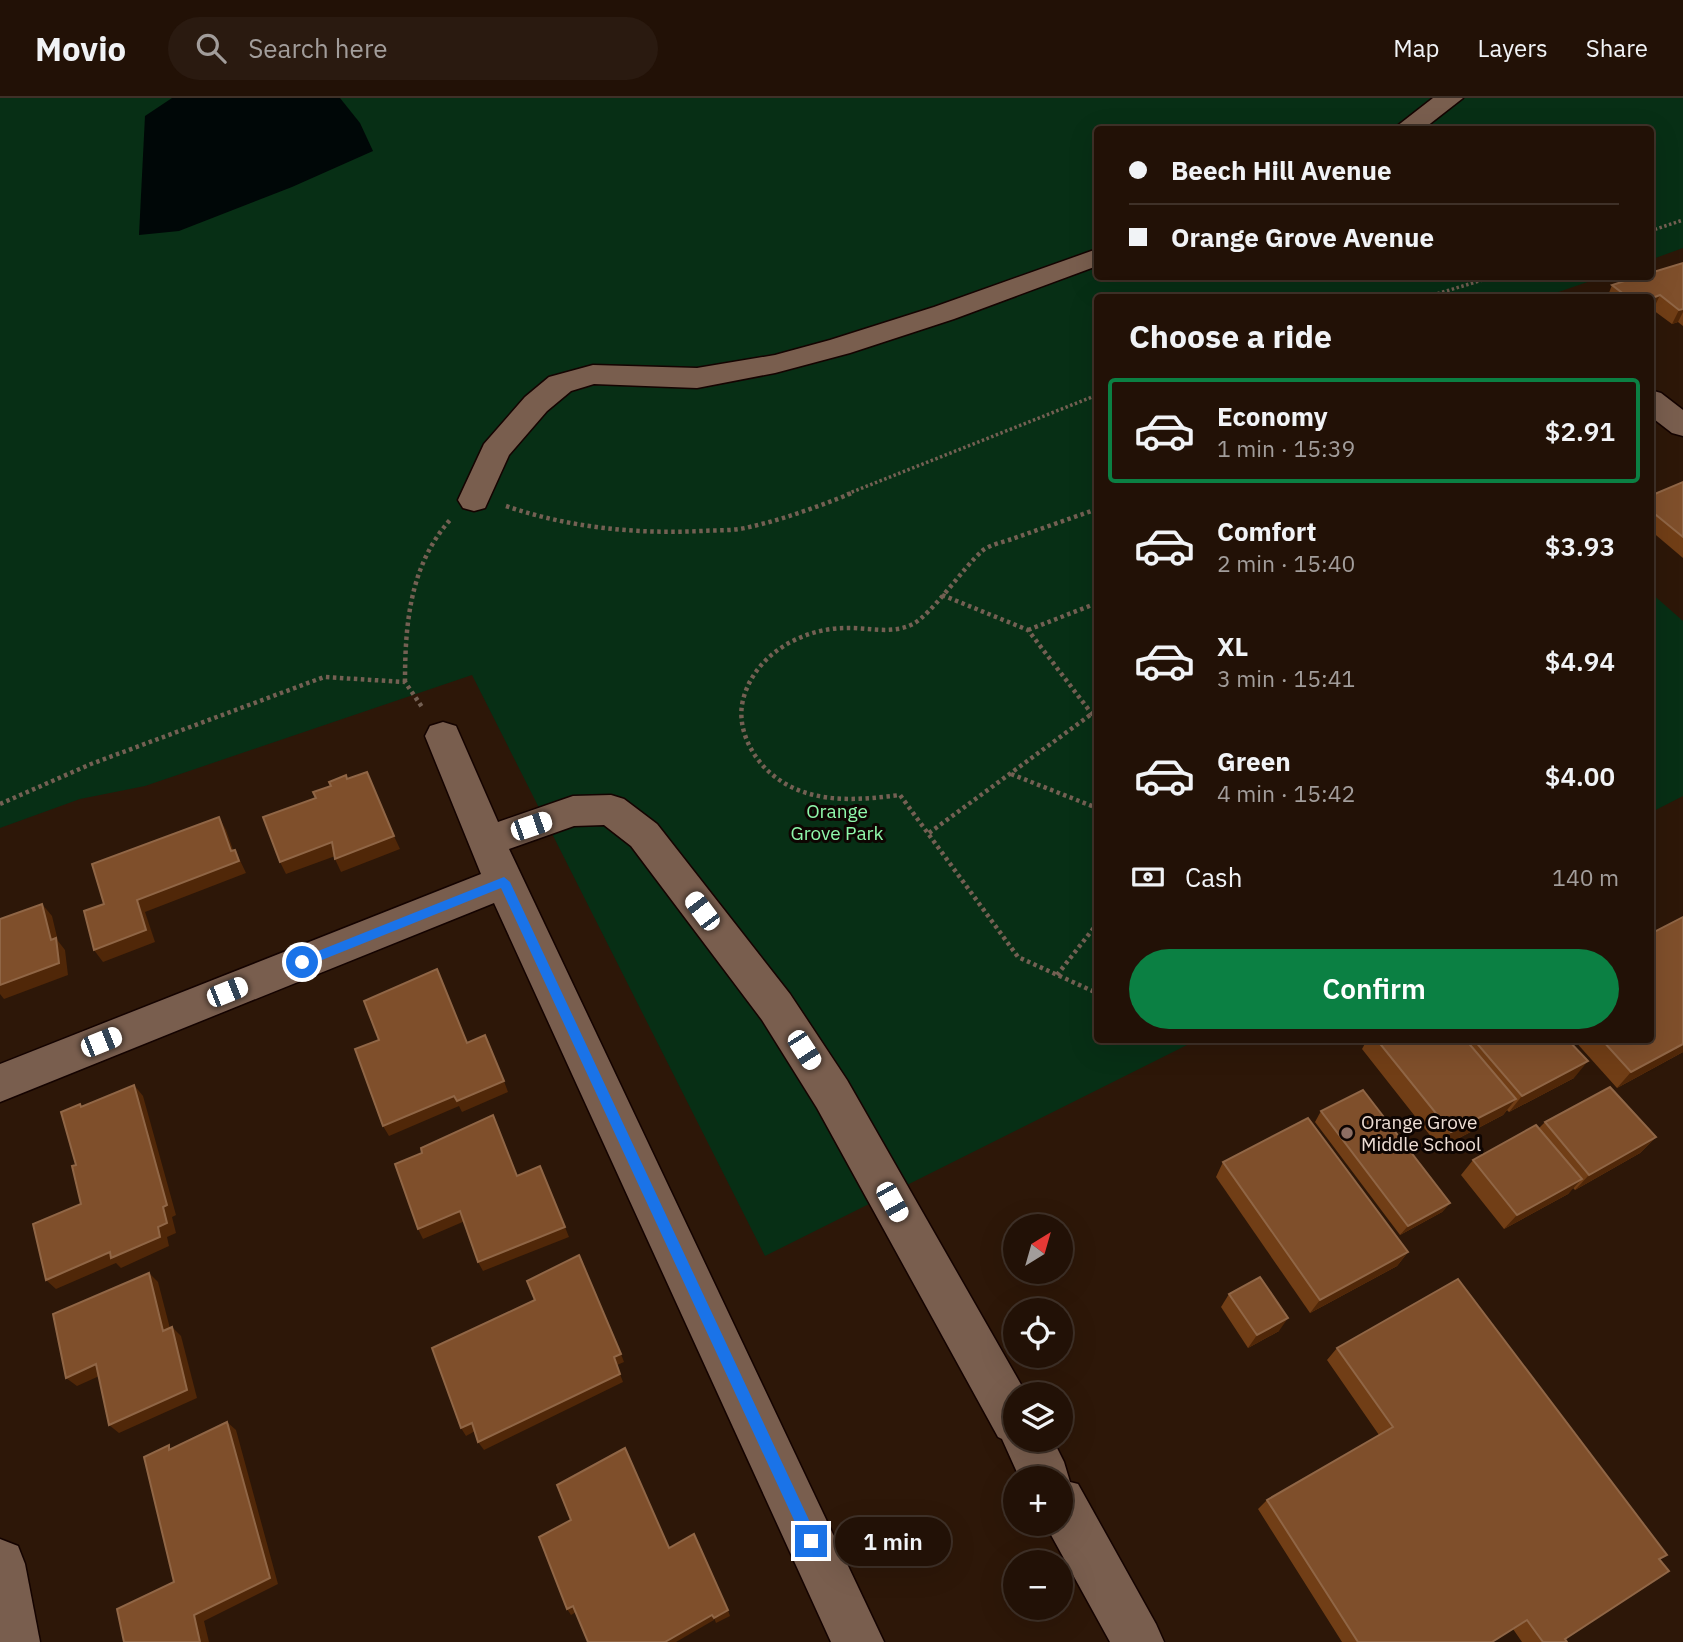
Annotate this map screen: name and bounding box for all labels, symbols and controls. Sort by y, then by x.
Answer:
search box [168,17,658,80]
text: Movio [35,27,126,70]
icon: search [192,29,230,67]
text: Search here [248,31,388,65]
text: Map [1393,32,1440,64]
text: Layers [1478,32,1548,64]
text: Share [1586,32,1648,64]
text: Beech Hill Avenue [1171,153,1392,187]
text: Orange Grove Avenue [1171,220,1434,254]
text: Choose a ride [1129,315,1332,357]
icon: car [1133,399,1196,462]
text: Economy [1217,399,1328,433]
text: $2.91 [1545,414,1615,448]
text: 1 min · 15:39 [1217,433,1355,463]
icon: car [1133,514,1196,577]
text: Comfort [1217,514,1316,548]
text: $3.93 [1545,529,1615,563]
text: 2 min · 15:40 [1217,548,1355,578]
icon: car [1133,629,1196,692]
text: XL [1217,629,1248,663]
text: $4.94 [1545,644,1615,678]
text: 3 min · 15:41 [1217,663,1355,693]
icon: car [1133,744,1196,807]
text: Green [1217,744,1291,778]
text: $4.00 [1545,759,1615,793]
text: 4 min · 15:42 [1217,778,1355,808]
park label: Orange Grove Park [790,799,884,845]
car [508,809,555,843]
icon: cash [1129,858,1167,896]
text: Cash [1185,860,1242,894]
text: 140 m [1552,862,1619,892]
car [681,888,724,934]
route start [286,946,318,978]
button: Confirm [1129,949,1619,1029]
car [204,974,251,1010]
car [78,1024,125,1060]
car [784,1027,825,1073]
place label: Orange Grove Middle School [1361,1110,1481,1156]
marker: Orange Grove Middle School [1339,1125,1355,1141]
car [873,1179,912,1225]
north arrow [1003,1214,1073,1284]
map controls [1003,1214,1073,1620]
button: locate [1003,1298,1073,1368]
button: layers [1003,1382,1073,1452]
button: + [1003,1466,1073,1536]
callout: 1 min [836,1516,951,1566]
route end [795,1525,827,1557]
text: 1 min [863,1526,923,1556]
button: − [1003,1550,1073,1620]

